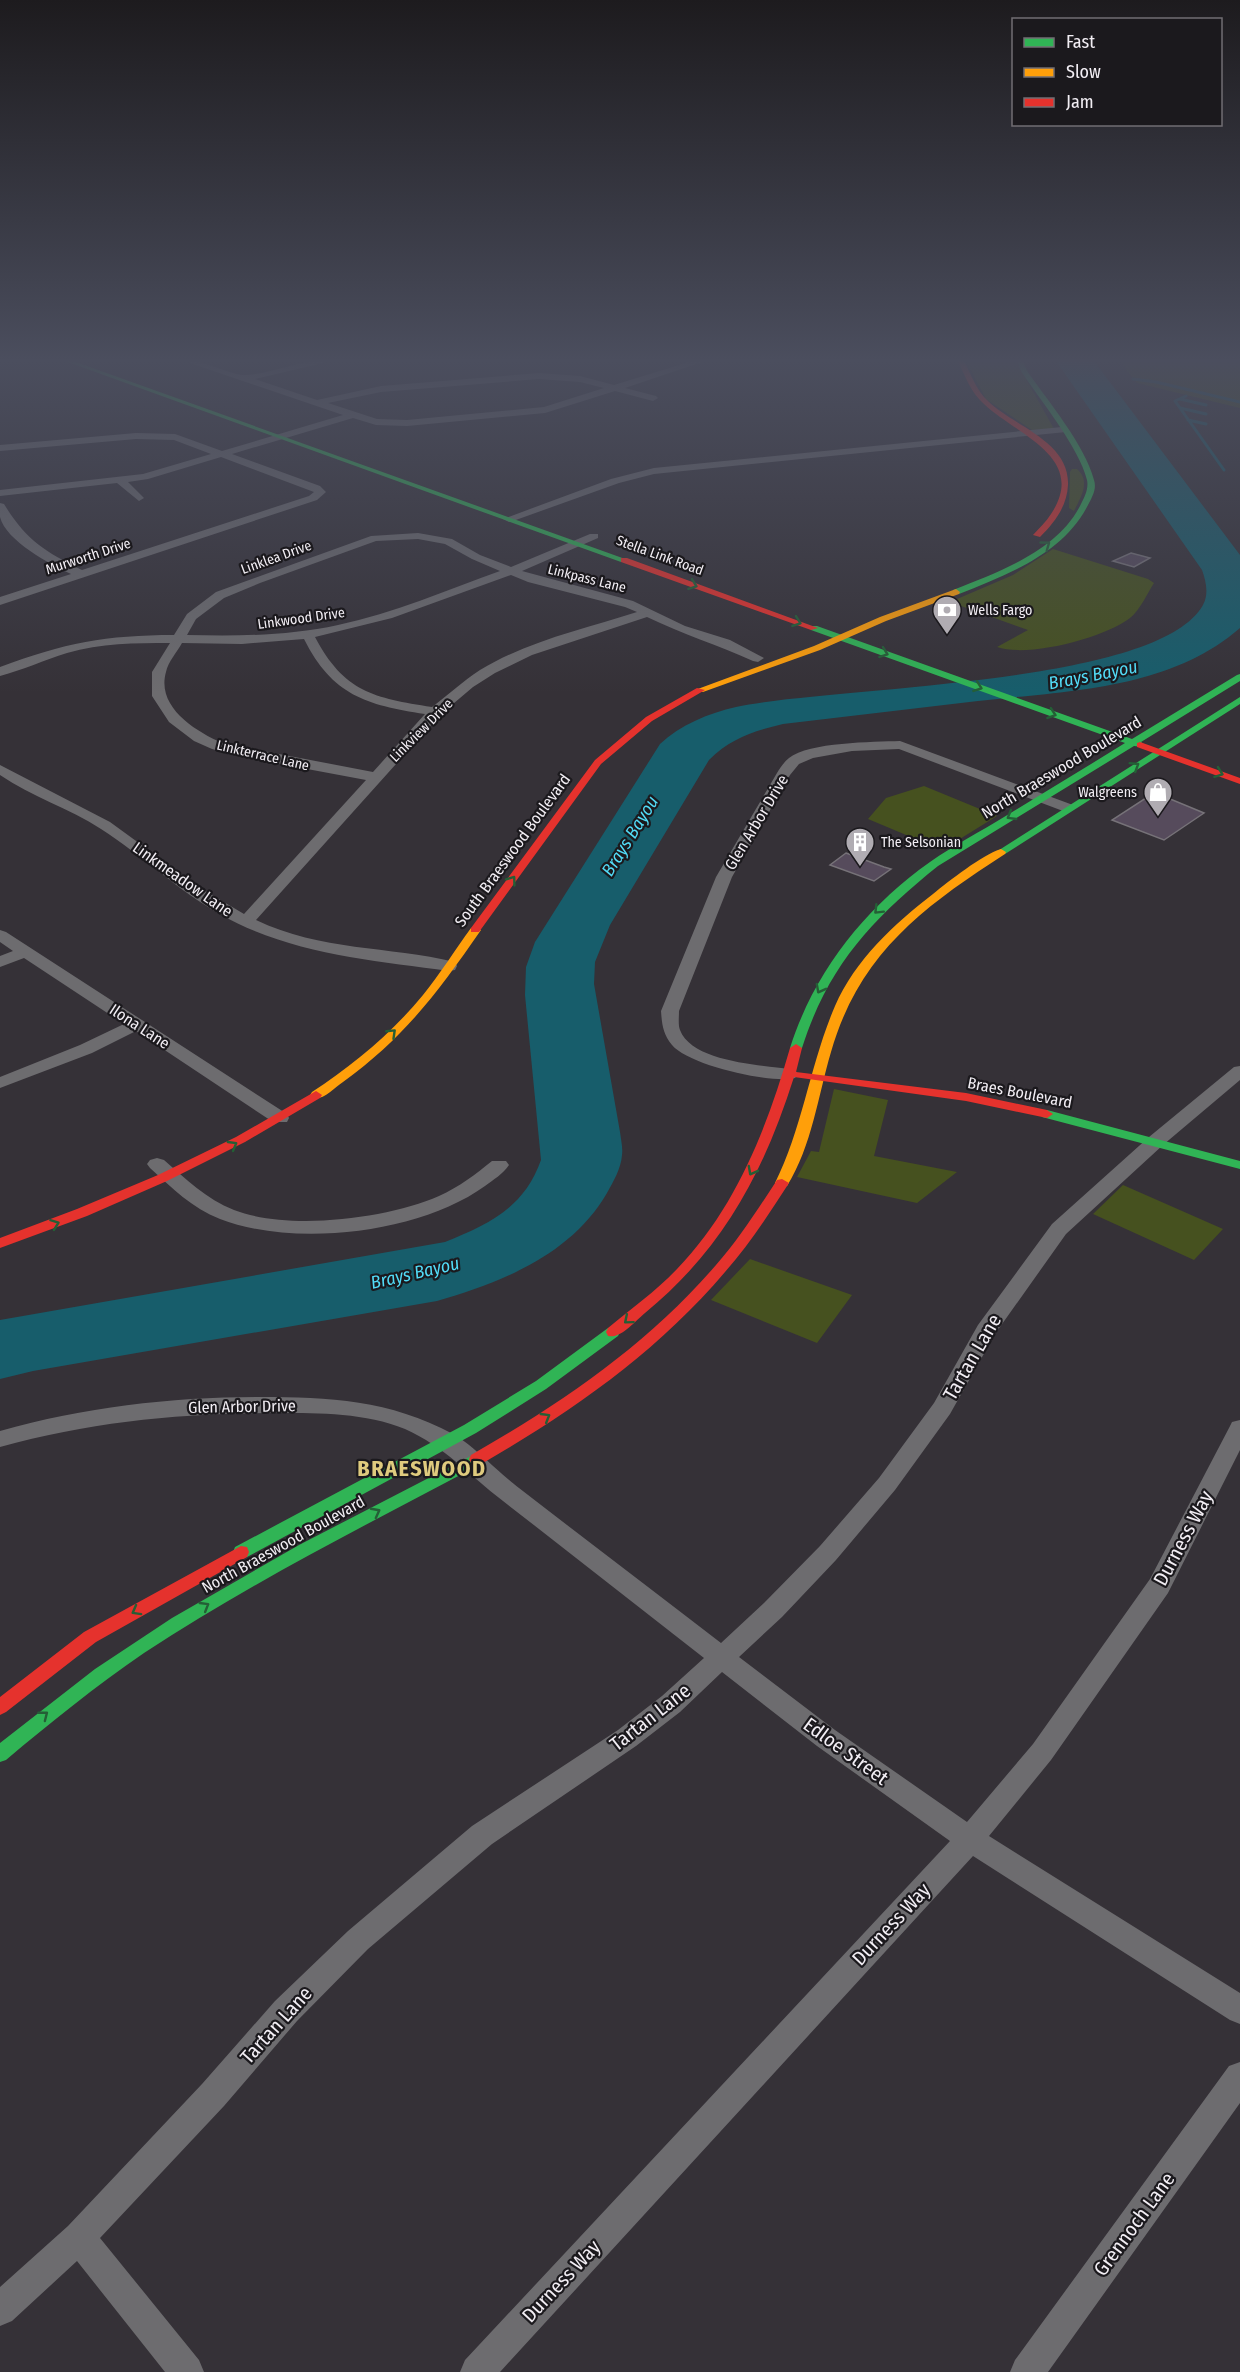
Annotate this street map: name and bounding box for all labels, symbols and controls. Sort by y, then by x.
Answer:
legend [1012,18,1222,126]
text: Fast [1066,31,1095,53]
text: Slow [1066,61,1101,83]
text: Jam [1066,91,1094,113]
street label: Stella Link Road [614,532,706,579]
street label: Murworth Drive [43,535,133,578]
street label: Linklea Drive [239,537,314,578]
one-way arrow [1039,542,1050,553]
street label: Linkpass Lane [546,561,628,596]
one-way arrow [687,577,698,590]
bank icon: Wells Fargo [931,594,963,636]
place label: Wells Fargo [968,602,1032,619]
street label: Linkwood Drive [256,604,346,633]
one-way arrow [791,615,802,627]
one-way arrow [878,646,889,659]
water label: Brays Bayou [1047,656,1139,694]
one-way arrow [972,680,983,693]
street label: Linkview Drive [386,695,457,765]
one-way arrow [1046,707,1057,719]
street label: North Braeswood Boulevard [978,712,1145,823]
street label: Linkterrace Lane [215,737,311,774]
one-way arrow [1129,762,1139,774]
one-way arrow [1213,766,1224,779]
street label: South Braeswood Boulevard [451,770,574,930]
street label: Glen Arbor Drive [721,771,792,873]
shop icon: Walgreens [1142,776,1174,818]
place label: Walgreens [1078,784,1137,801]
water label: Brays Bayou [597,792,663,880]
one-way arrow [1007,808,1017,820]
building icon: The Selsonian [844,826,876,868]
place label: The Selsonian [881,834,961,851]
street label: Linkmeadow Lane [129,838,236,921]
one-way arrow [504,875,515,886]
one-way arrow [874,902,885,913]
one-way arrow [816,983,827,994]
street label: Ilona Lane [106,1000,173,1053]
one-way arrow [385,1030,396,1041]
street label: Braes Boulevard [966,1073,1074,1112]
one-way arrow [227,1141,237,1152]
one-way arrow [748,1165,759,1175]
one-way arrow [49,1219,60,1232]
water label: Brays Bayou [369,1252,461,1294]
street label: Tartan Lane [938,1310,1006,1404]
one-way arrow [624,1313,635,1324]
street label: Glen Arbor Drive [188,1396,296,1417]
one-way arrow [540,1413,550,1425]
district label: BRAESWOOD [357,1455,487,1482]
street label: Durness Way [1148,1486,1218,1589]
street label: North Braeswood Boulevard [199,1492,368,1597]
one-way arrow [369,1508,380,1519]
one-way arrow [199,1601,209,1613]
one-way arrow [132,1603,142,1615]
street label: Tartan Lane [605,1678,695,1756]
one-way arrow [37,1712,48,1723]
street label: Edloe Street [799,1712,894,1790]
street label: Durness Way [847,1878,935,1970]
street label: Tartan Lane [235,1982,317,2068]
street label: Grennoch Lane [1088,2168,1180,2280]
street label: Durness Way [517,2235,605,2327]

